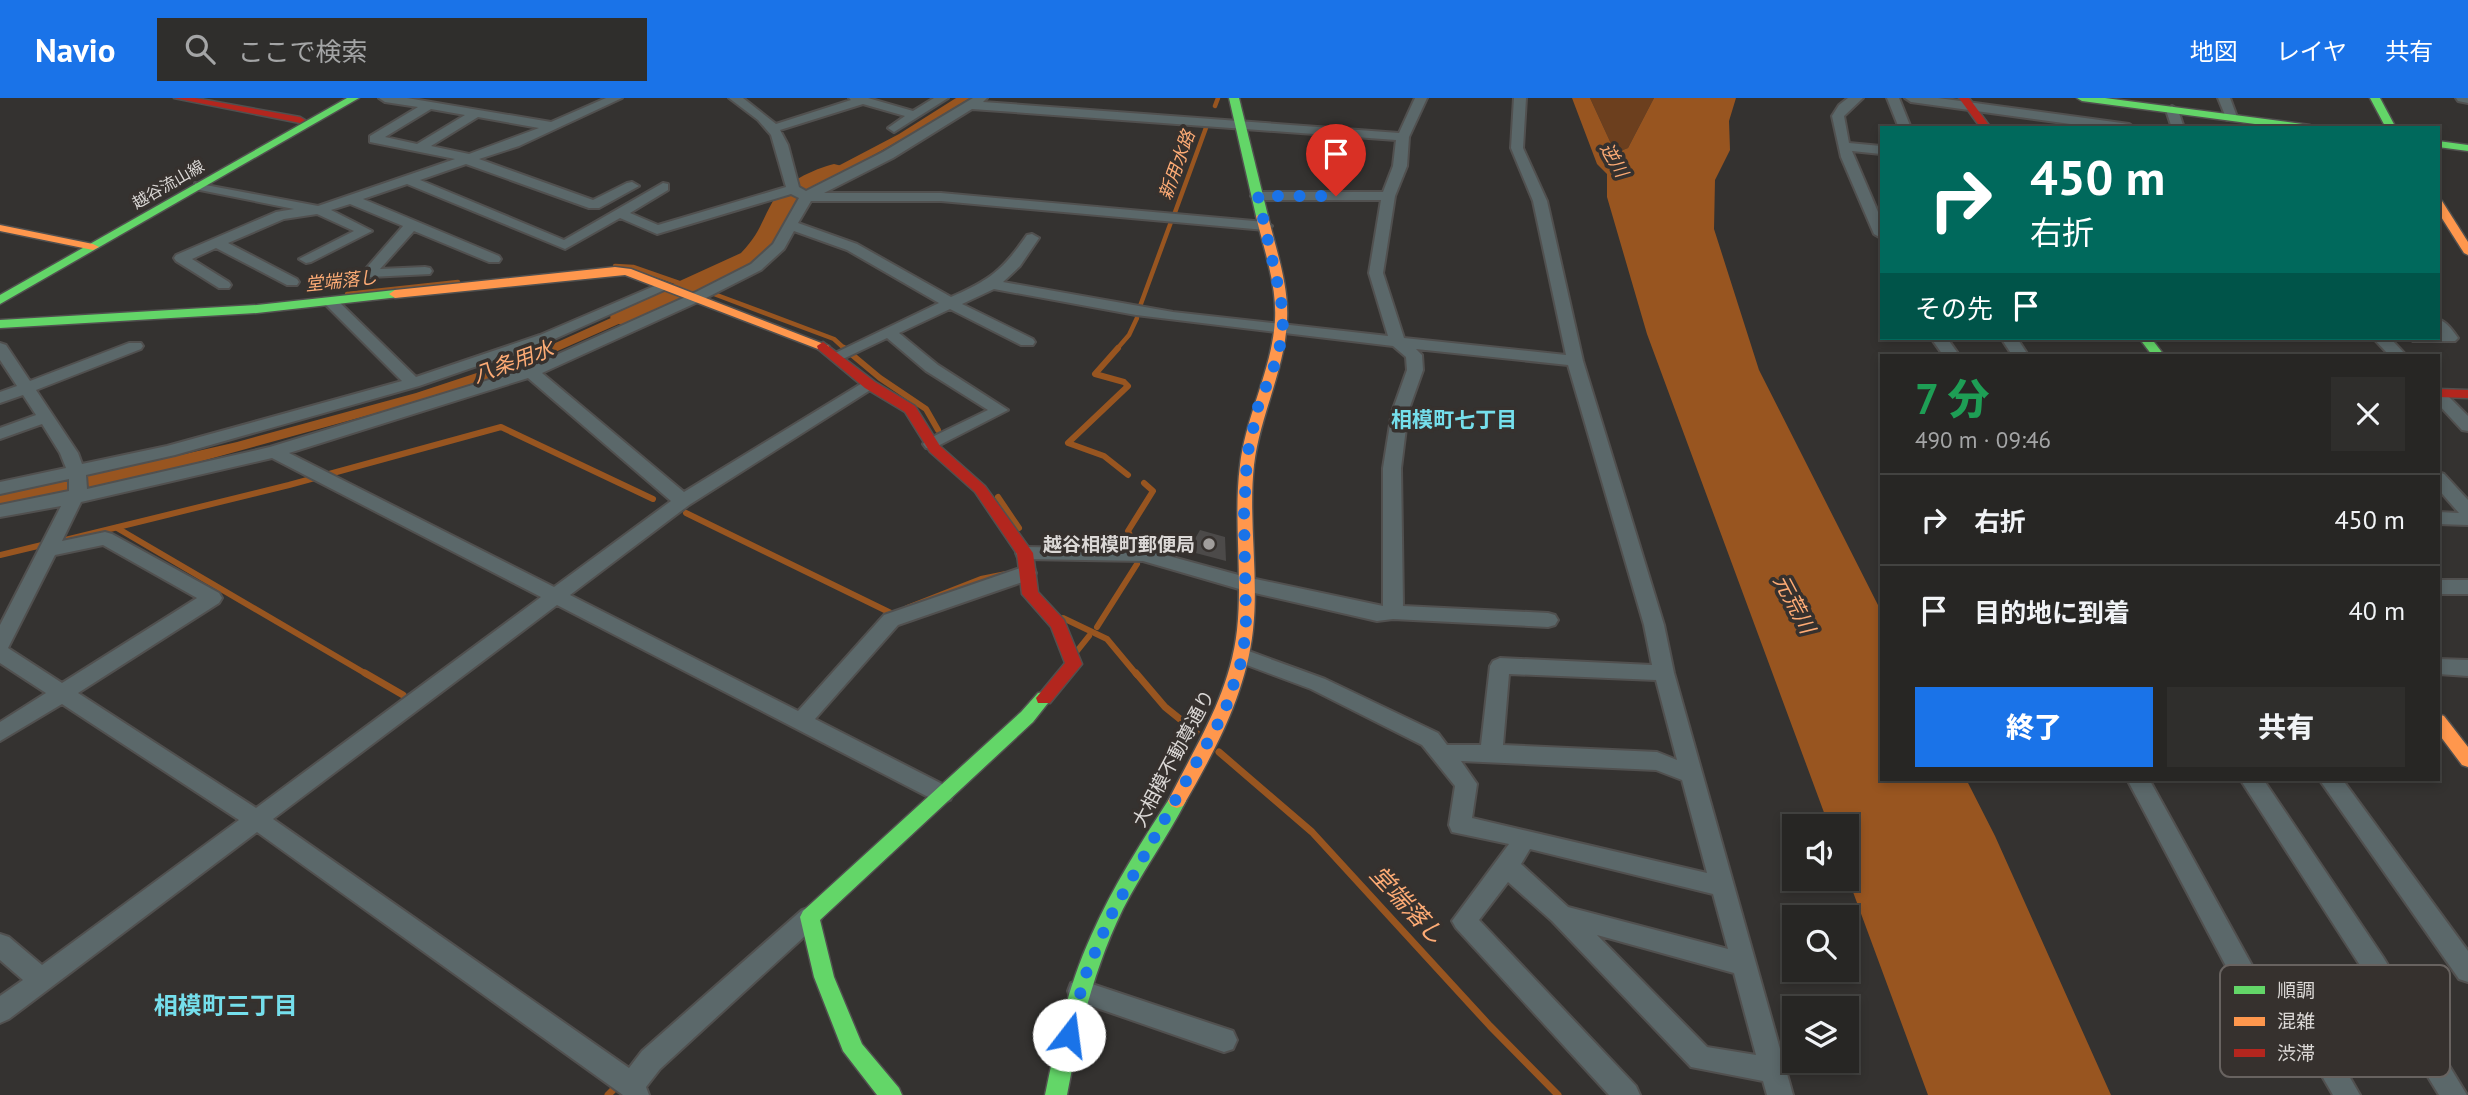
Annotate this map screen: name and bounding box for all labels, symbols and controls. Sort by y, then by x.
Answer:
search box [157,18,647,81]
text: Navio [35,28,115,71]
icon: search [181,30,219,68]
text: ここで検索 [237,35,367,68]
text: 地図 [2190,36,2238,67]
text: レイヤ [2276,36,2347,67]
text: 共有 [2385,36,2433,67]
pin [1306,124,1366,196]
water label: 新用水路 [1153,125,1200,203]
icon: arrive [1317,135,1355,173]
water label: 逆川 [1595,138,1634,183]
text: 450 m [2030,145,2165,209]
icon: right [1915,154,2006,245]
street label: 越谷流山線 [128,155,208,213]
text: 右折 [2030,211,2094,253]
water label: 堂端落し [304,265,378,296]
icon: arrive [2007,287,2045,325]
text: その先 [1915,292,1993,325]
water label: 八条用水 [469,334,559,389]
text: 7 分 [1915,371,1989,426]
button: close [2331,377,2405,451]
district label: 相模町七丁目 [1391,406,1517,433]
text: 490 m · 09:46 [1915,425,2051,454]
icon: right [1915,501,1953,539]
text: 450 m [2334,503,2405,536]
text: 右折 [1974,505,2026,538]
place label: 越谷相模町郵便局 [1043,532,1195,556]
marker: 越谷相模町郵便局 [1201,536,1217,552]
water label: 元荒川 [1768,570,1822,640]
icon: arrive [1915,592,1953,630]
text: 40 m [2349,594,2405,627]
text: 目的地に到着 [1974,596,2130,629]
street label: 大相模不動尊通り [1127,685,1219,831]
button: 終了 [1915,687,2153,767]
button: 共有 [2167,687,2405,767]
map controls [1782,814,1859,1073]
button: sound [1782,814,1859,891]
water label: 堂端落し [1363,859,1451,950]
button: search [1782,905,1859,982]
legend [2220,965,2450,1077]
text: 順調 [2277,978,2315,1002]
district label: 相模町三丁目 [154,990,298,1021]
button: layers [1782,996,1859,1073]
position arrow [1032,998,1106,1072]
text: 混雑 [2277,1009,2315,1033]
text: 渋滞 [2277,1041,2315,1065]

